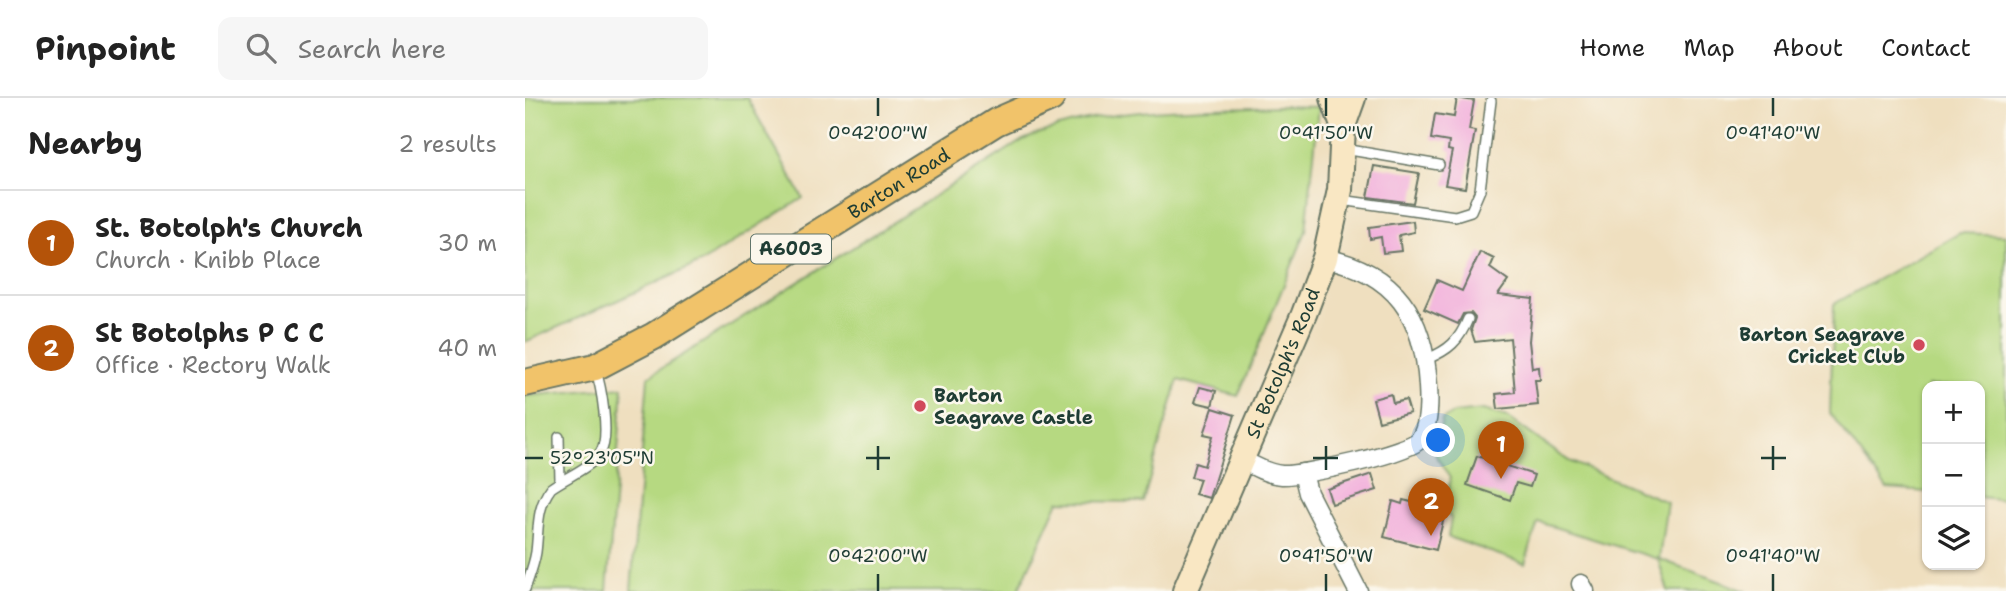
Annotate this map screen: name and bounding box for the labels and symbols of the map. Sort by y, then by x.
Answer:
text: 0°42'00"W [828,121,928,145]
text: 0°41'50"W [1279,121,1373,145]
text: 0°41'40"W [1725,121,1821,145]
street label: Barton Road [843,142,955,225]
road number: A6003 [751,234,831,264]
street label: St Botolph's Road [1240,284,1326,442]
place label: Barton Seagrave Cricket Club [1739,322,1905,369]
marker: Barton Seagrave Cricket Club [1911,337,1927,353]
place label: Barton Seagrave Castle [934,383,1093,430]
marker: Barton Seagrave Castle [912,398,928,414]
pin: 1 [1478,421,1524,479]
your location [1421,423,1455,457]
text: 52°23'05"N [550,446,654,470]
pin: 2 [1408,478,1454,536]
text: 0°42'00"W [828,544,928,568]
text: 0°41'50"W [1279,544,1373,568]
text: 0°41'40"W [1725,544,1821,568]

